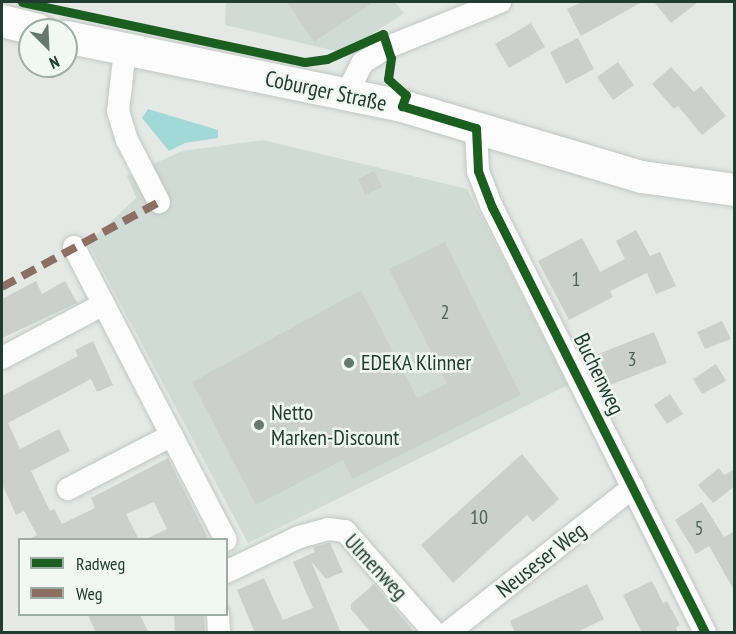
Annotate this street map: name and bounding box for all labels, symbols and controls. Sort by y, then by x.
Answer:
north arrow [18,18,78,78]
text: N [47,52,63,74]
street label: Coburger Straße [263,65,389,117]
house number: 1 [572,267,580,291]
house number: 2 [441,300,449,324]
street label: Buchenweg [568,329,630,419]
house number: 3 [628,347,636,371]
place label: EDEKA Klinner [361,350,472,376]
marker: EDEKA Klinner [342,356,356,370]
place label: Netto Marken-Discount [271,399,399,451]
marker: Netto Marken-Discount [252,418,266,432]
house number: 10 [470,505,488,529]
house number: 5 [695,516,703,540]
street label: Neuseser Weg [491,517,591,603]
street label: Ulmenweg [339,528,413,606]
legend [18,538,228,616]
text: Radweg [76,552,125,575]
text: Weg [76,582,103,605]

